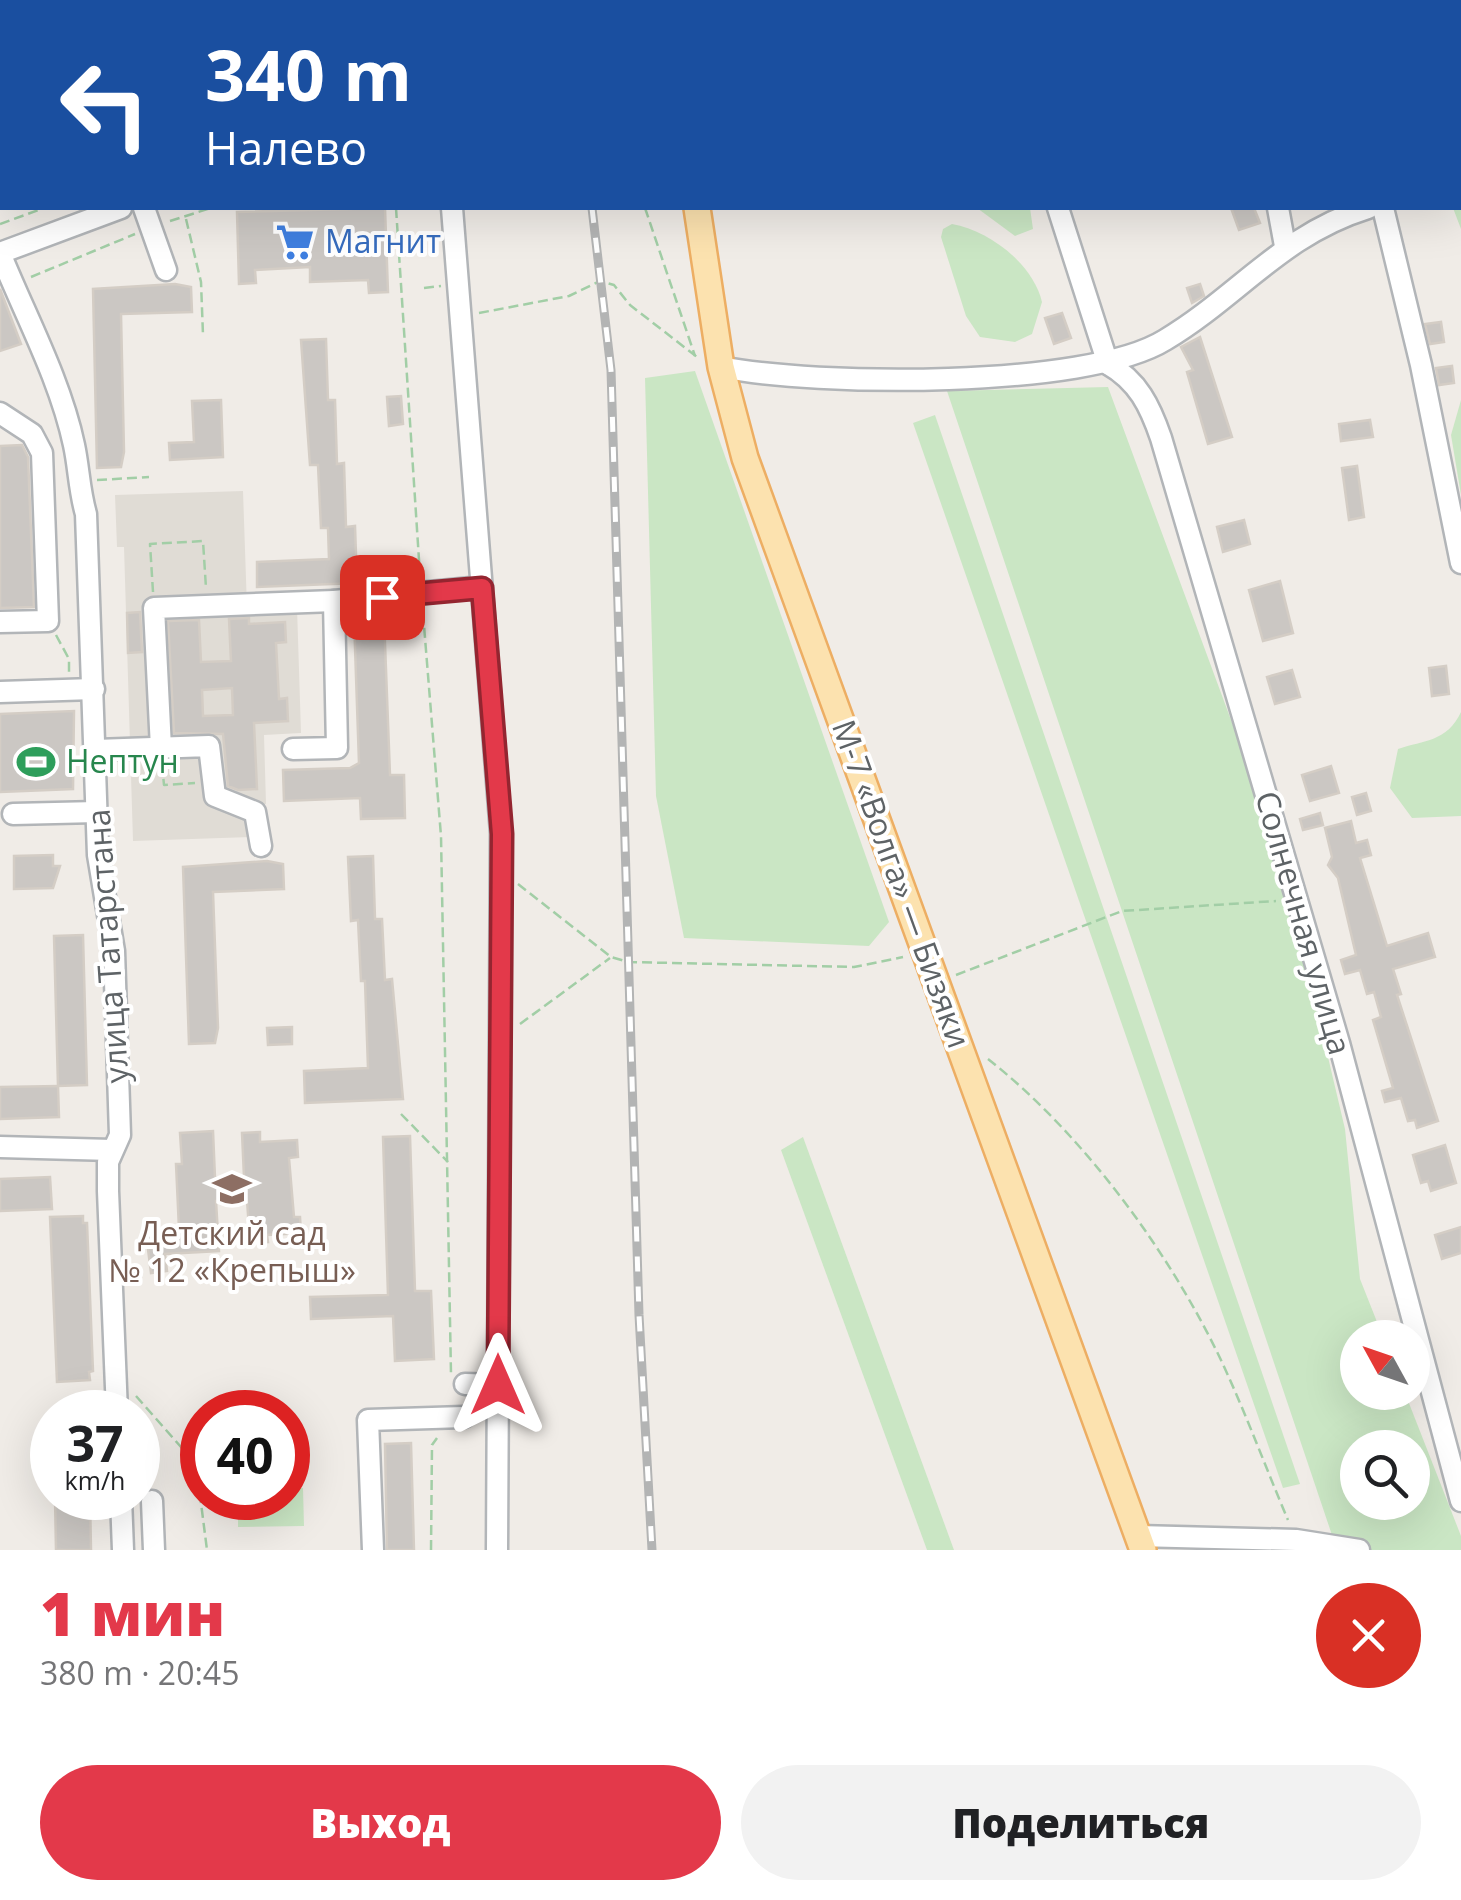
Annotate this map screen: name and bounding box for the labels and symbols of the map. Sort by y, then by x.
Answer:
place label: Магнит [325,219,441,262]
supermarket icon: Магнит [274,221,316,263]
pin [340,555,425,640]
street label: М-7 «Волга» — Бизяки [823,714,982,1053]
place label: Нептун [66,739,179,782]
sports icon: Нептун [15,741,57,783]
street label: Солнечная улица [1246,786,1363,1059]
street label: улица Татарстана [75,808,138,1085]
school or university icon: Детский сад № 12 «Крепыш» [211,1168,253,1210]
place label: Детский сад № 12 «Крепыш» [108,1211,356,1291]
north arrow [1340,1320,1430,1410]
position arrow [446,1333,550,1437]
speed limit sign: 40 [180,1390,310,1520]

